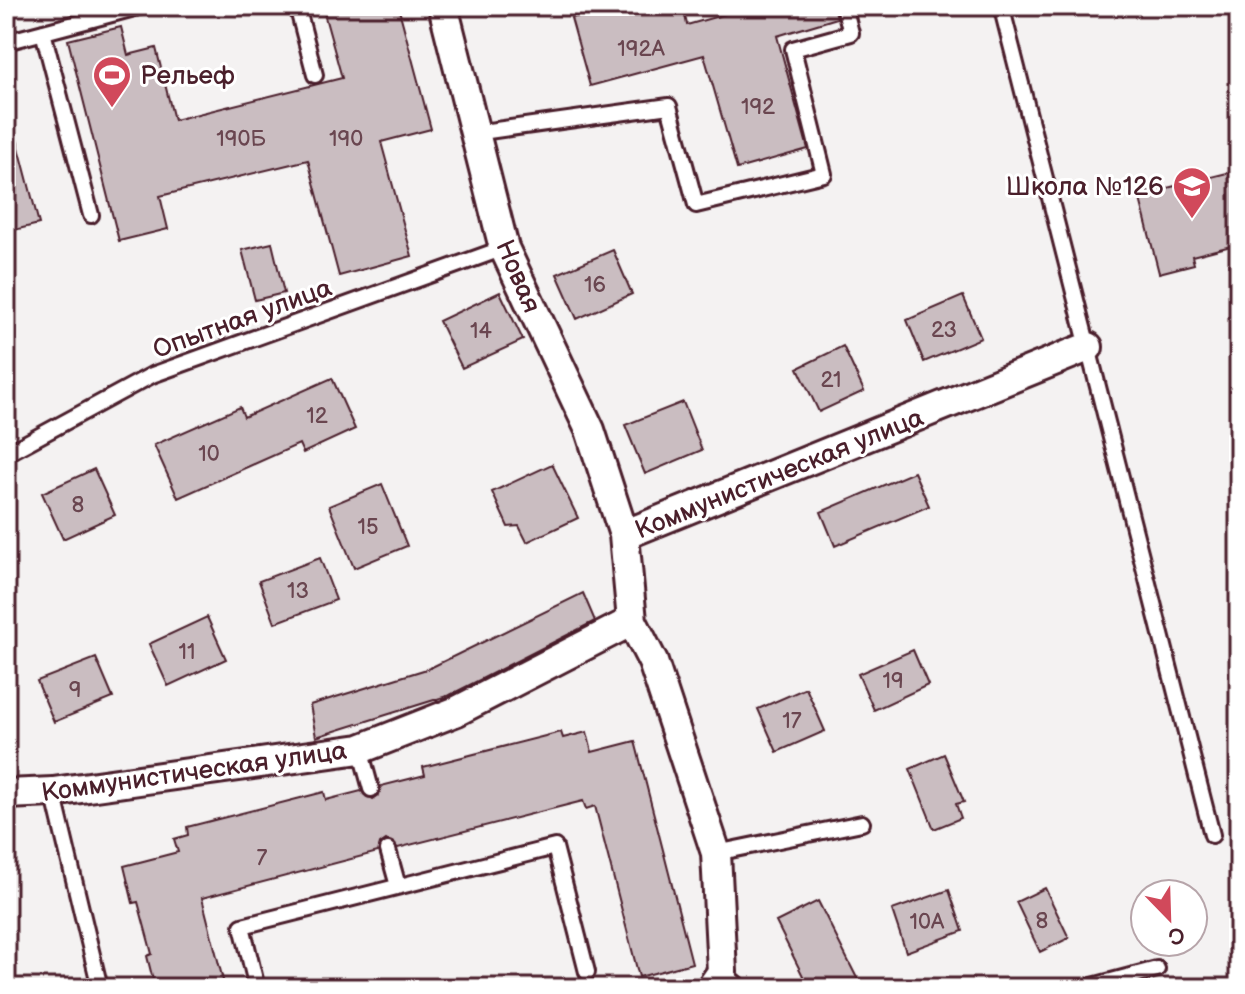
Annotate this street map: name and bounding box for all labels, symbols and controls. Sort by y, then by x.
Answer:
house number: 192А [617,36,665,63]
sports icon: Рельеф [91,54,133,109]
place label: Рельеф [140,61,235,92]
house number: 192 [741,94,775,121]
house number: 190Б [216,126,266,153]
house number: 190 [329,126,363,153]
school or university icon: Школа №126 [1171,165,1213,220]
place label: Школа №126 [1006,172,1164,203]
street label: Новая [488,235,547,318]
house number: 16 [584,272,606,299]
street label: Опытная улица [149,273,336,366]
house number: 23 [931,317,957,344]
house number: 14 [470,318,493,345]
house number: 21 [820,367,842,394]
street label: Коммунистическая улица [631,402,928,546]
house number: 12 [306,403,328,430]
house number: 10 [198,441,220,468]
house number: 8 [72,492,84,519]
house number: 15 [357,514,379,541]
house number: 13 [287,578,309,605]
house number: 11 [178,639,196,666]
house number: 19 [882,668,904,695]
house number: 9 [69,677,81,704]
house number: 17 [782,708,802,735]
street label: Коммунистическая улица [40,736,349,809]
house number: 7 [257,845,268,872]
north arrow [1129,878,1209,958]
house number: 8 [1036,908,1048,935]
house number: 10А [910,909,945,936]
text: С [1164,920,1189,950]

